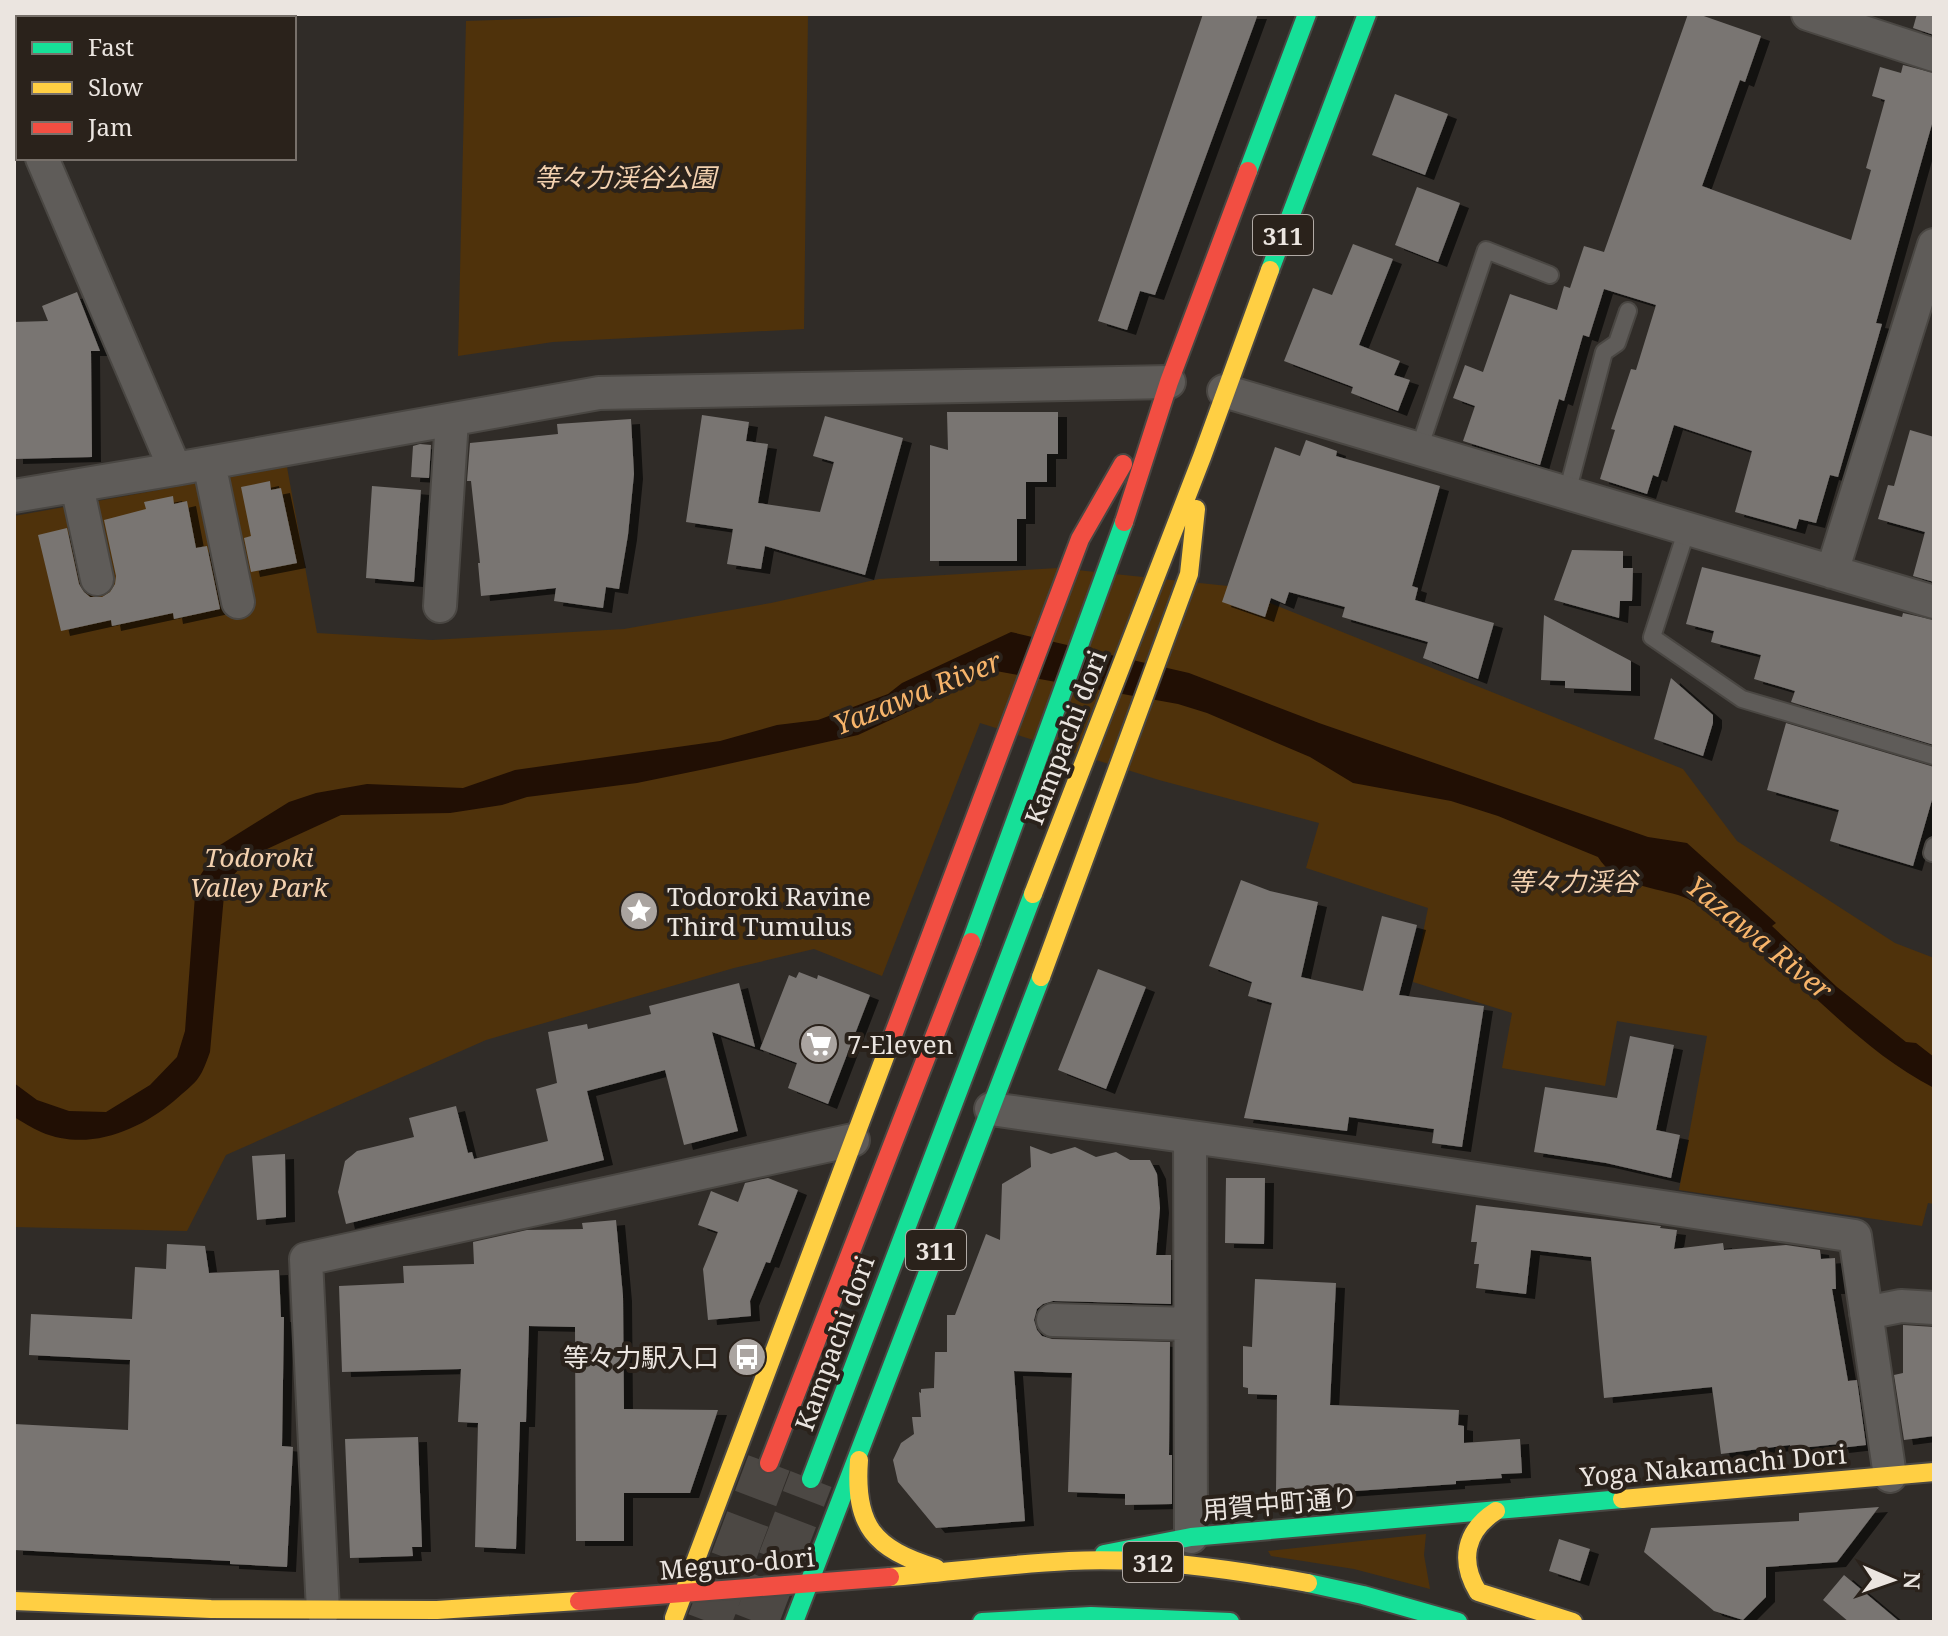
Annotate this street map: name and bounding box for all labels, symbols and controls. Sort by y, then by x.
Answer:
legend [16,16,296,160]
text: Fast [88,30,134,63]
text: Slow [88,70,143,103]
text: Jam [87,110,133,143]
park label: 等々力渓谷公園 [534,159,720,195]
road number: 311 [1253,215,1313,255]
water label: Yazawa River [827,641,1007,743]
street label: Kampachi dori [1015,645,1115,829]
park label: Todoroki Valley Park [190,839,329,905]
park label: 等々力渓谷 [1508,863,1640,899]
water label: Yazawa River [1679,866,1842,1008]
place label: Todoroki Ravine Third Tumulus [667,878,871,944]
place icon: Todoroki Ravine Third Tumulus [618,890,660,932]
supermarket icon: 7-Eleven [798,1023,840,1065]
place label: 7-Eleven [847,1026,954,1062]
road number: 311 [906,1230,966,1270]
street label: Kampachi dori [786,1250,882,1436]
bus stop icon: 等々力駅入口 [726,1336,768,1378]
place label: 等々力駅入口 [563,1339,719,1375]
street label: Yoga Nakamachi Dori [1577,1435,1848,1495]
street label: 用賀中町通り [1201,1478,1359,1528]
street label: Meguro-dori [658,1538,816,1588]
north arrow [1852,1540,1932,1620]
road number: 312 [1123,1542,1183,1582]
text: N [1898,1572,1928,1590]

